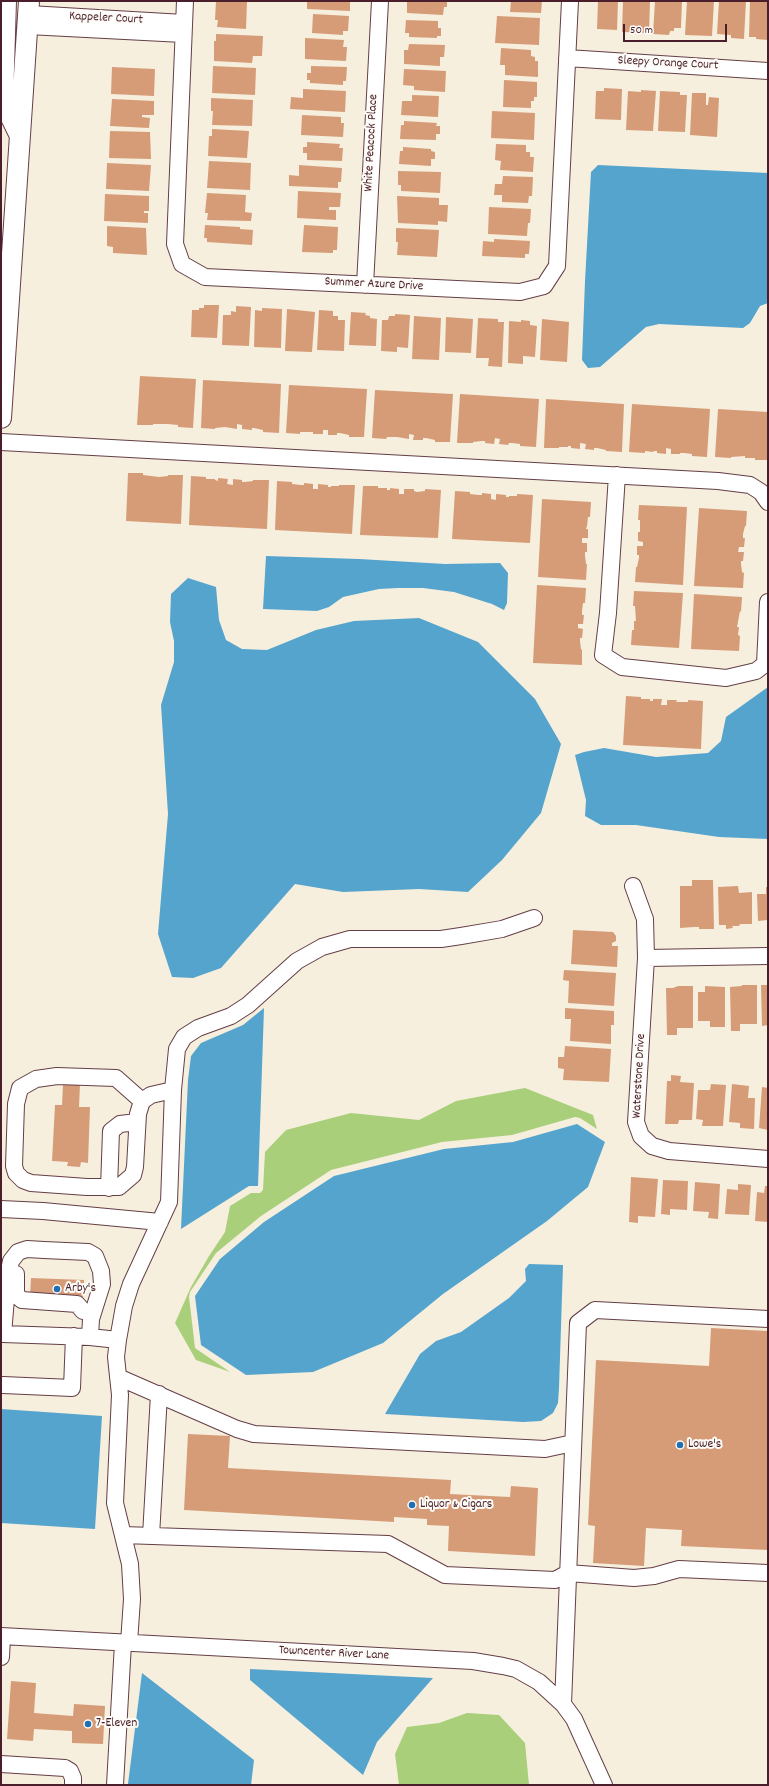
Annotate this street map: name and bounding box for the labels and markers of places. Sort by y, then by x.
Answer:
place label: Arby's [65,1281,96,1297]
marker: Arby's [52,1284,62,1294]
place label: Lowe's [688,1437,721,1453]
marker: Lowe's [675,1440,685,1450]
place label: Liquor & Cigars [420,1497,492,1513]
marker: Liquor & Cigars [407,1500,417,1510]
place label: 7-Eleven [96,1716,137,1732]
marker: 7-Eleven [83,1719,93,1729]

